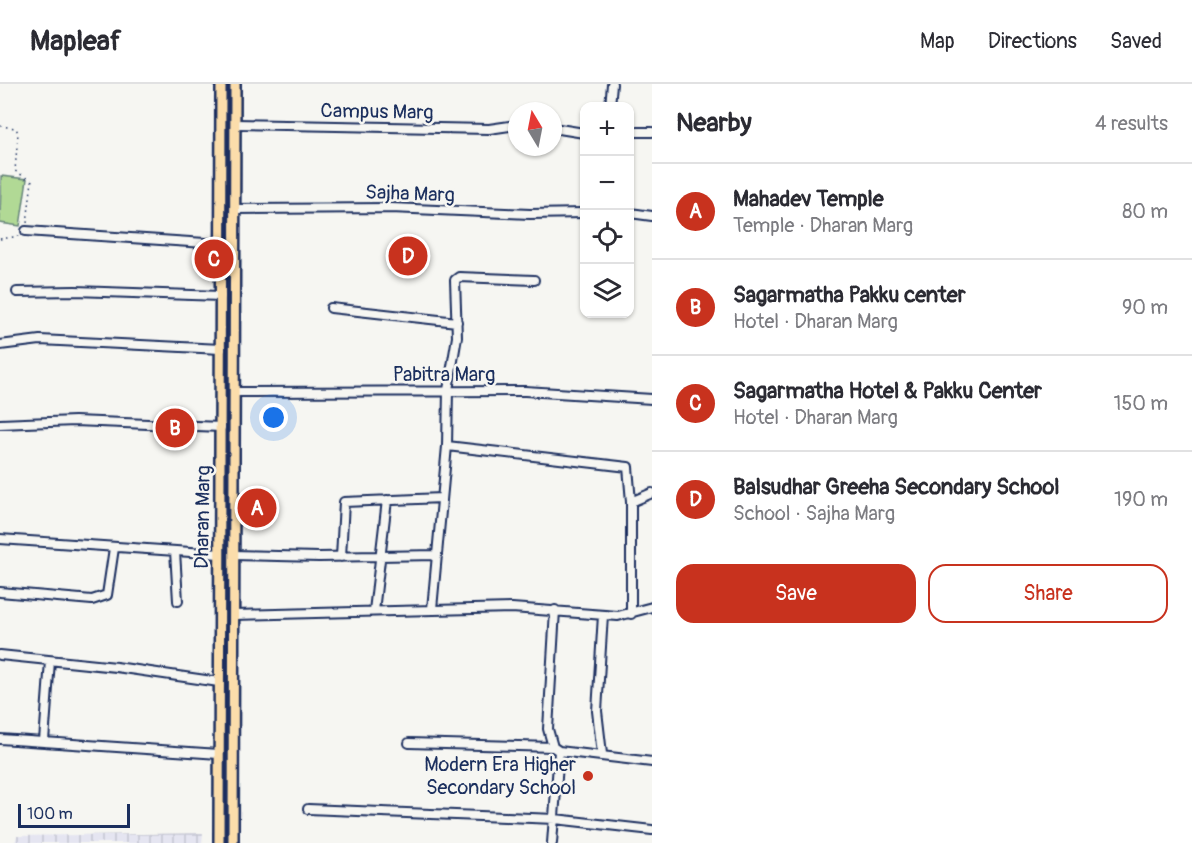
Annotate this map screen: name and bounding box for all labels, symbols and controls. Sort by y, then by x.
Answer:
text: Mapleaf [30,24,121,59]
text: Map [920,28,955,55]
text: Directions [988,28,1077,55]
text: Saved [1110,28,1162,55]
street label: Campus Marg [320,98,434,125]
north arrow [508,102,562,156]
map controls [580,102,634,318]
button: + [580,102,634,156]
text: Nearby [676,107,752,139]
text: 4 results [1095,111,1168,136]
button: − [580,156,634,210]
street label: Sajha Marg [365,179,455,208]
text: Mahadev Temple [733,185,884,213]
text: A [689,199,702,224]
text: 80 m [1122,199,1168,224]
button: locate [580,210,634,264]
text: Temple · Dharan Marg [733,213,913,238]
pin: D [388,234,428,279]
pin: C [194,236,234,282]
button: layers [580,264,634,318]
text: Sagarmatha Pakku center [733,281,966,309]
text: B [690,295,701,320]
text: 90 m [1122,295,1168,320]
text: Hotel · Dharan Marg [733,309,898,334]
street label: Pabitra Marg [393,362,495,387]
text: Sagarmatha Hotel & Pakku Center [733,377,1042,405]
text: C [689,391,702,416]
text: 150 m [1114,391,1168,416]
your location [259,403,288,432]
text: Hotel · Dharan Marg [733,405,898,430]
pin: B [156,406,195,450]
street label: Dharan Marg [189,465,216,569]
text: Balsudhar Greeha Secondary School [733,473,1059,501]
pin: A [238,486,276,530]
text: D [689,487,702,512]
text: 190 m [1114,487,1168,512]
text: School · Sajha Marg [733,501,895,526]
button: Save [676,564,916,623]
button: Share [928,564,1168,623]
place label: Modern Era Higher Secondary School [424,752,576,800]
marker: Modern Era Higher Secondary School [581,769,595,783]
scale bar [18,801,130,828]
text: 100 m [27,804,73,824]

